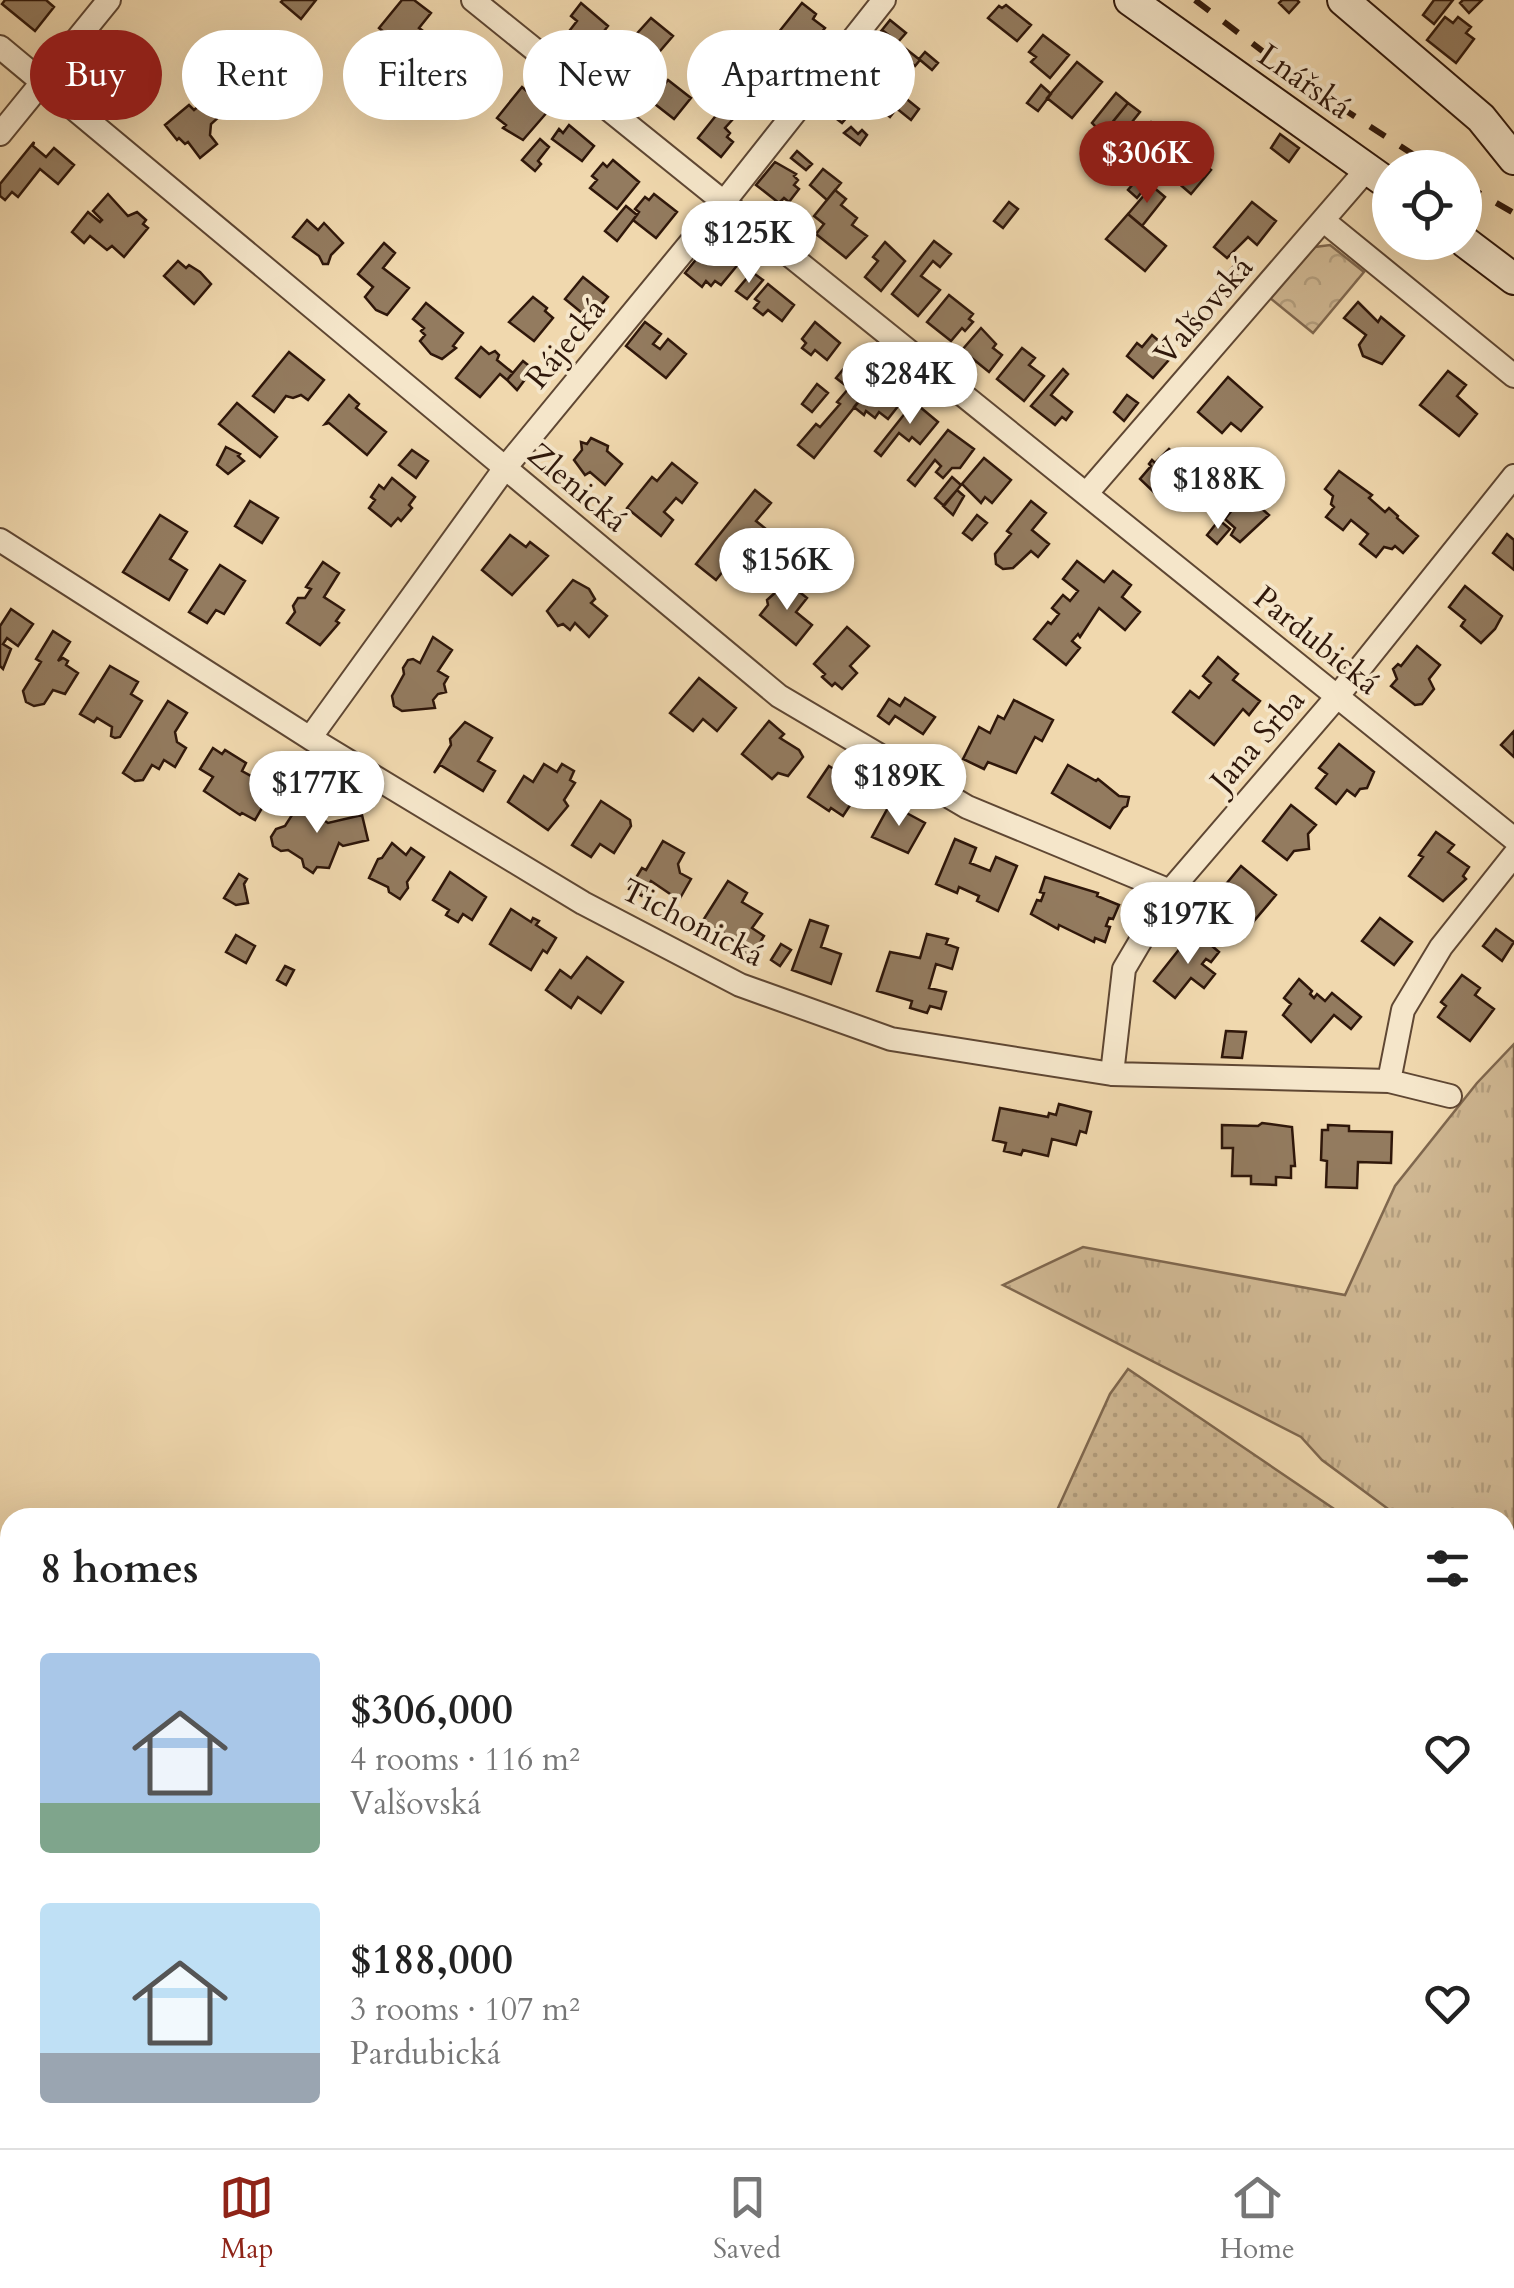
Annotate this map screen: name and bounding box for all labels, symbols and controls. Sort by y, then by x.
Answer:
chip: Buy [30,30,162,120]
chip: Rent [182,30,323,120]
chip: Filters [343,30,503,120]
chip: New [523,30,667,120]
chip: Apartment [687,30,915,120]
street label: Lnářská [1249,34,1360,130]
pin: $306K [1077,121,1217,206]
text: $306K [1101,131,1193,175]
map controls [1372,150,1482,260]
button: locate [1372,150,1482,260]
pin: $125K [679,201,819,286]
text: $125K [703,211,795,255]
street label: Valšovská [1144,247,1264,375]
street label: Rájecká [516,289,616,398]
pin: $284K [840,342,980,427]
text: $284K [864,352,956,396]
street label: Zlenická [518,433,637,543]
pin: $188K [1148,447,1288,532]
text: $188K [1172,457,1264,501]
pin: $156K [717,528,857,613]
text: $156K [741,538,833,582]
street label: Pardubická [1244,576,1389,705]
street label: Jana Srba [1198,679,1315,805]
pin: $189K [829,744,969,829]
pin: $177K [247,751,387,836]
text: $189K [853,754,945,798]
text: $177K [271,761,363,805]
street label: Tichonická [614,868,772,978]
pin: $197K [1118,882,1258,967]
text: $197K [1142,892,1234,936]
text: 8 homes [40,1540,198,1597]
icon: filters [1420,1541,1475,1596]
text: $306,000 [350,1681,513,1738]
icon: home [120,1693,240,1813]
icon: heart [1420,1726,1475,1781]
text: 4 rooms · 116 m² [350,1738,580,1782]
text: Valšovská [350,1782,481,1826]
text: $188,000 [350,1931,513,1988]
icon: home [120,1943,240,2063]
icon: heart [1420,1976,1475,2031]
text: 3 rooms · 107 m² [350,1988,580,2032]
text: Pardubická [350,2032,501,2076]
tab: Map [219,2170,274,2268]
tab: Saved [713,2170,781,2268]
tab: Home [1220,2170,1295,2268]

